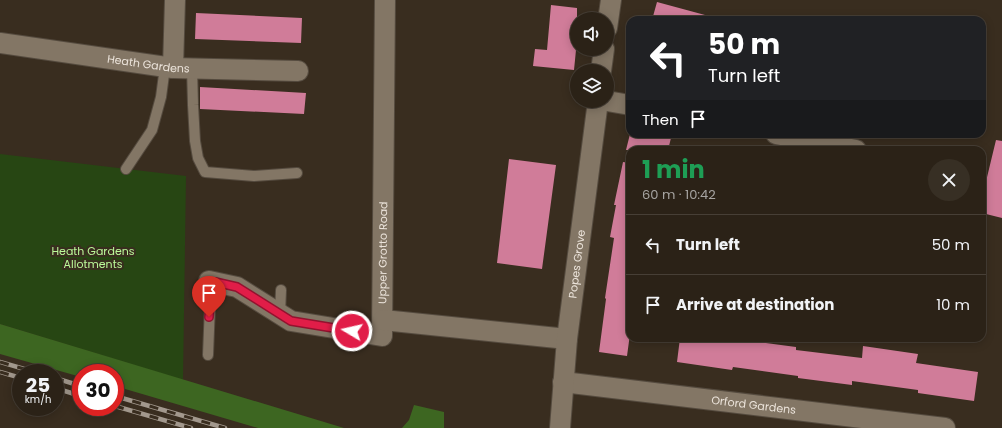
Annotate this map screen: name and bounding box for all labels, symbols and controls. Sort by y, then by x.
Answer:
map controls [570,12,614,108]
button: sound [570,12,614,56]
text: 50 m [708,25,780,64]
icon: left [642,32,694,84]
street label: Heath Gardens [106,51,190,76]
text: Turn left [708,63,780,88]
button: layers [570,64,614,108]
icon: arrive [687,108,709,130]
text: Then [642,109,679,130]
text: 1 min [642,153,705,186]
button: close [928,159,970,201]
text: 60 m · 10:42 [642,185,716,204]
street label: Upper Grotto Road [374,201,391,304]
street label: Popes Grove [564,228,589,299]
icon: left [642,234,664,256]
text: Turn left [676,234,740,255]
text: 50 m [932,234,970,255]
park label: Heath Gardens Allotments [52,243,135,272]
pin [192,276,226,317]
icon: arrive [198,282,220,304]
icon: arrive [642,294,664,316]
text: Arrive at destination [676,294,834,315]
text: 10 m [936,294,970,315]
position arrow [331,310,373,352]
speed limit sign: 30 [72,364,124,416]
text: 25 [26,371,50,399]
text: km/h [25,392,51,407]
street label: Orford Gardens [710,392,797,418]

